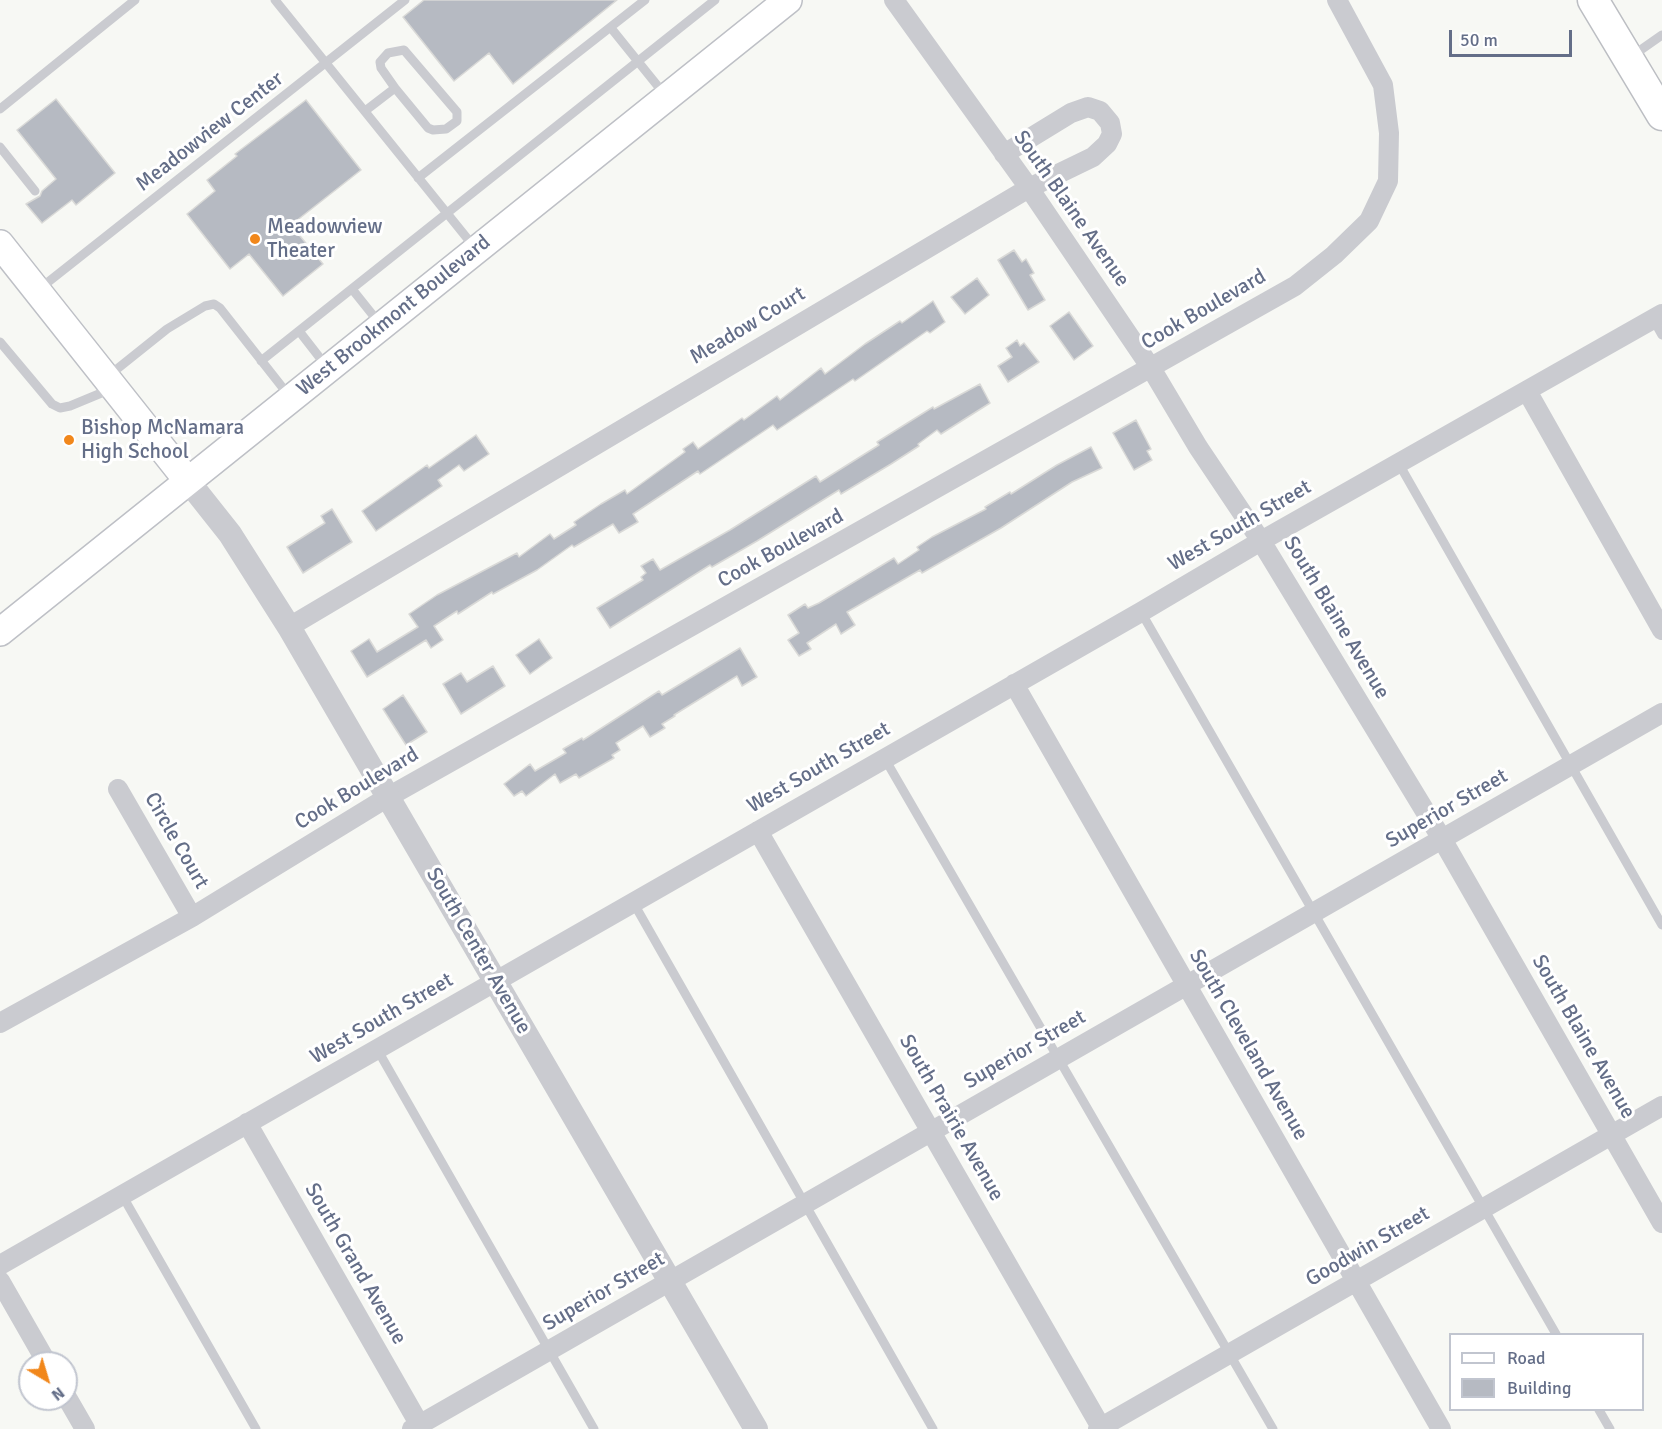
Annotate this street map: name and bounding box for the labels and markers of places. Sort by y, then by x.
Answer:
place label: Meadowview Theater [267,214,382,264]
marker: Meadowview Theater [248,232,262,246]
place label: Bishop McNamara High School [81,415,244,465]
marker: Bishop McNamara High School [62,433,76,447]

